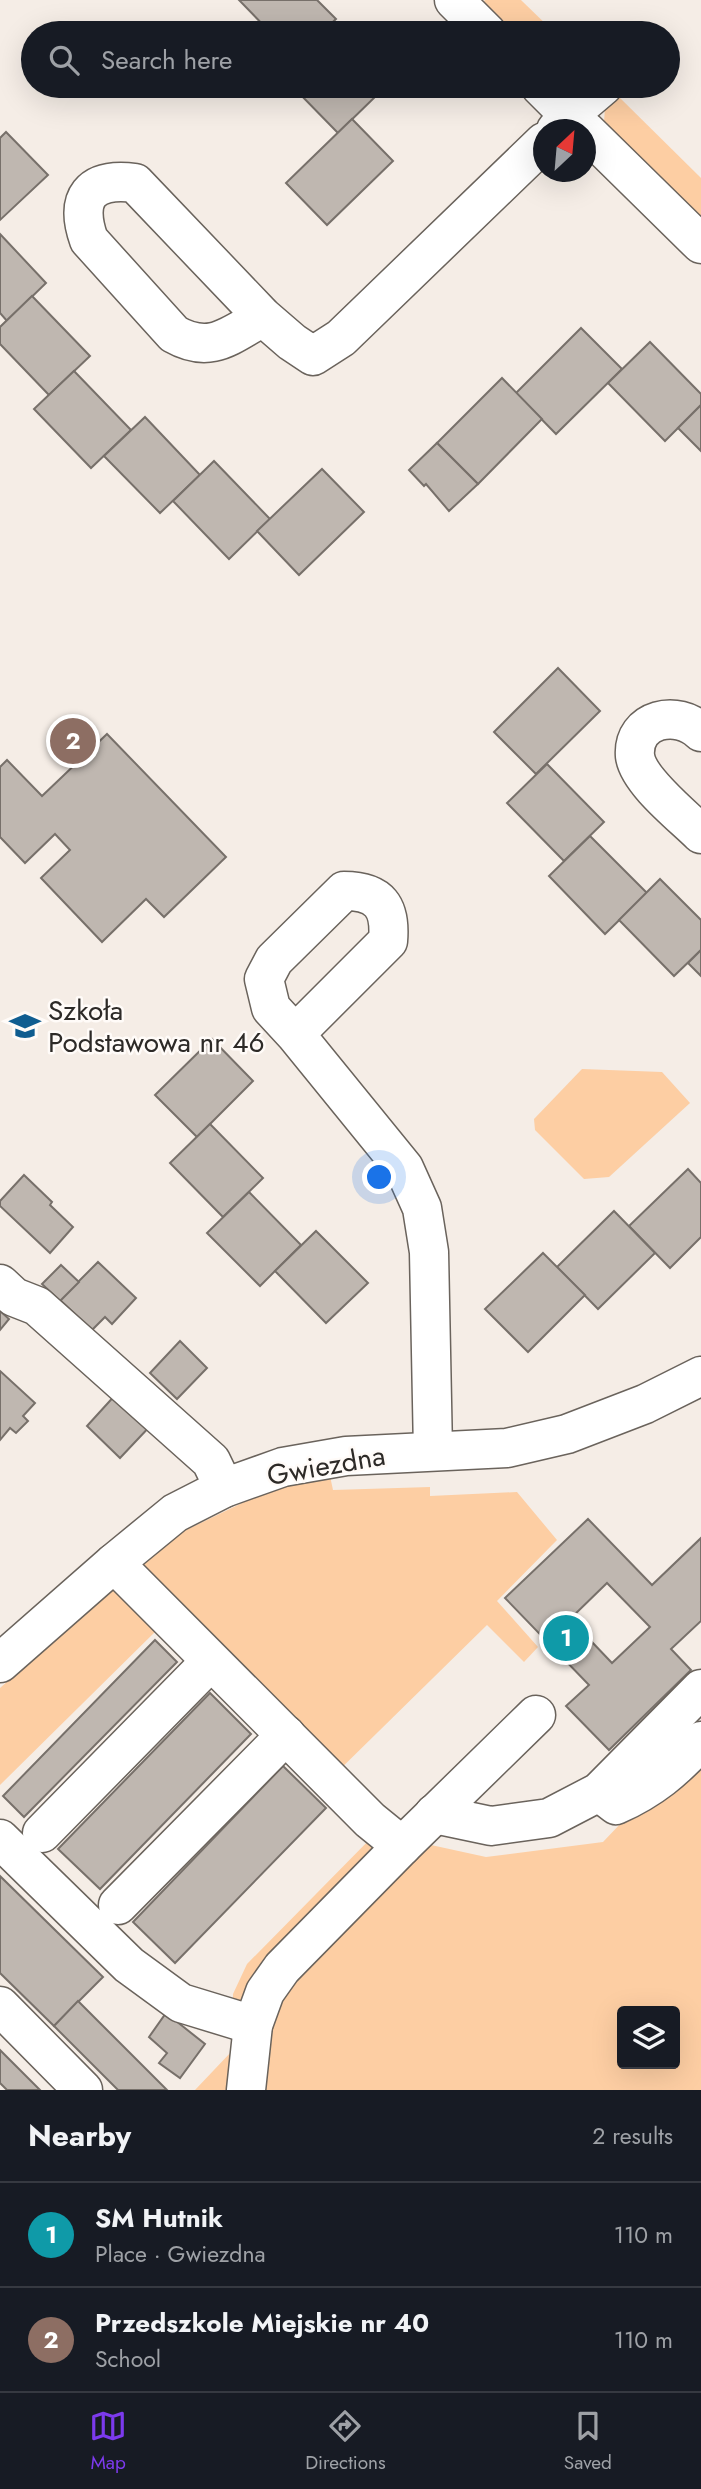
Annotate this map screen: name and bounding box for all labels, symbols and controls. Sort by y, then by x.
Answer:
search box [21,21,680,98]
icon: search [45,41,83,79]
text: Search here [101,41,233,79]
north arrow [533,119,596,182]
pin: 2 [50,715,96,767]
place label: Szkoła Podstawowa nr 46 [48,990,265,1063]
school or university icon: Szkoła Podstawowa nr 46 [8,1009,42,1043]
your location [362,1160,396,1194]
street label: Gwiezdna [264,1435,388,1496]
pin: 1 [543,1612,589,1664]
map controls [617,2006,680,2069]
button: layers [617,2006,680,2069]
text: Nearby [28,2114,131,2157]
text: 2 results [592,2119,673,2153]
text: SM Hutnik [95,2199,223,2237]
text: 1 [45,2218,57,2252]
text: 110 m [614,2218,673,2252]
text: Place · Gwiezdna [95,2237,266,2271]
text: Przedszkole Miejskie nr 40 [95,2304,429,2342]
text: 2 [43,2323,59,2357]
text: 110 m [614,2323,673,2357]
text: School [95,2342,161,2376]
tab: Map [89,2407,127,2476]
tab: Directions [305,2407,386,2476]
tab: Saved [564,2407,612,2476]

